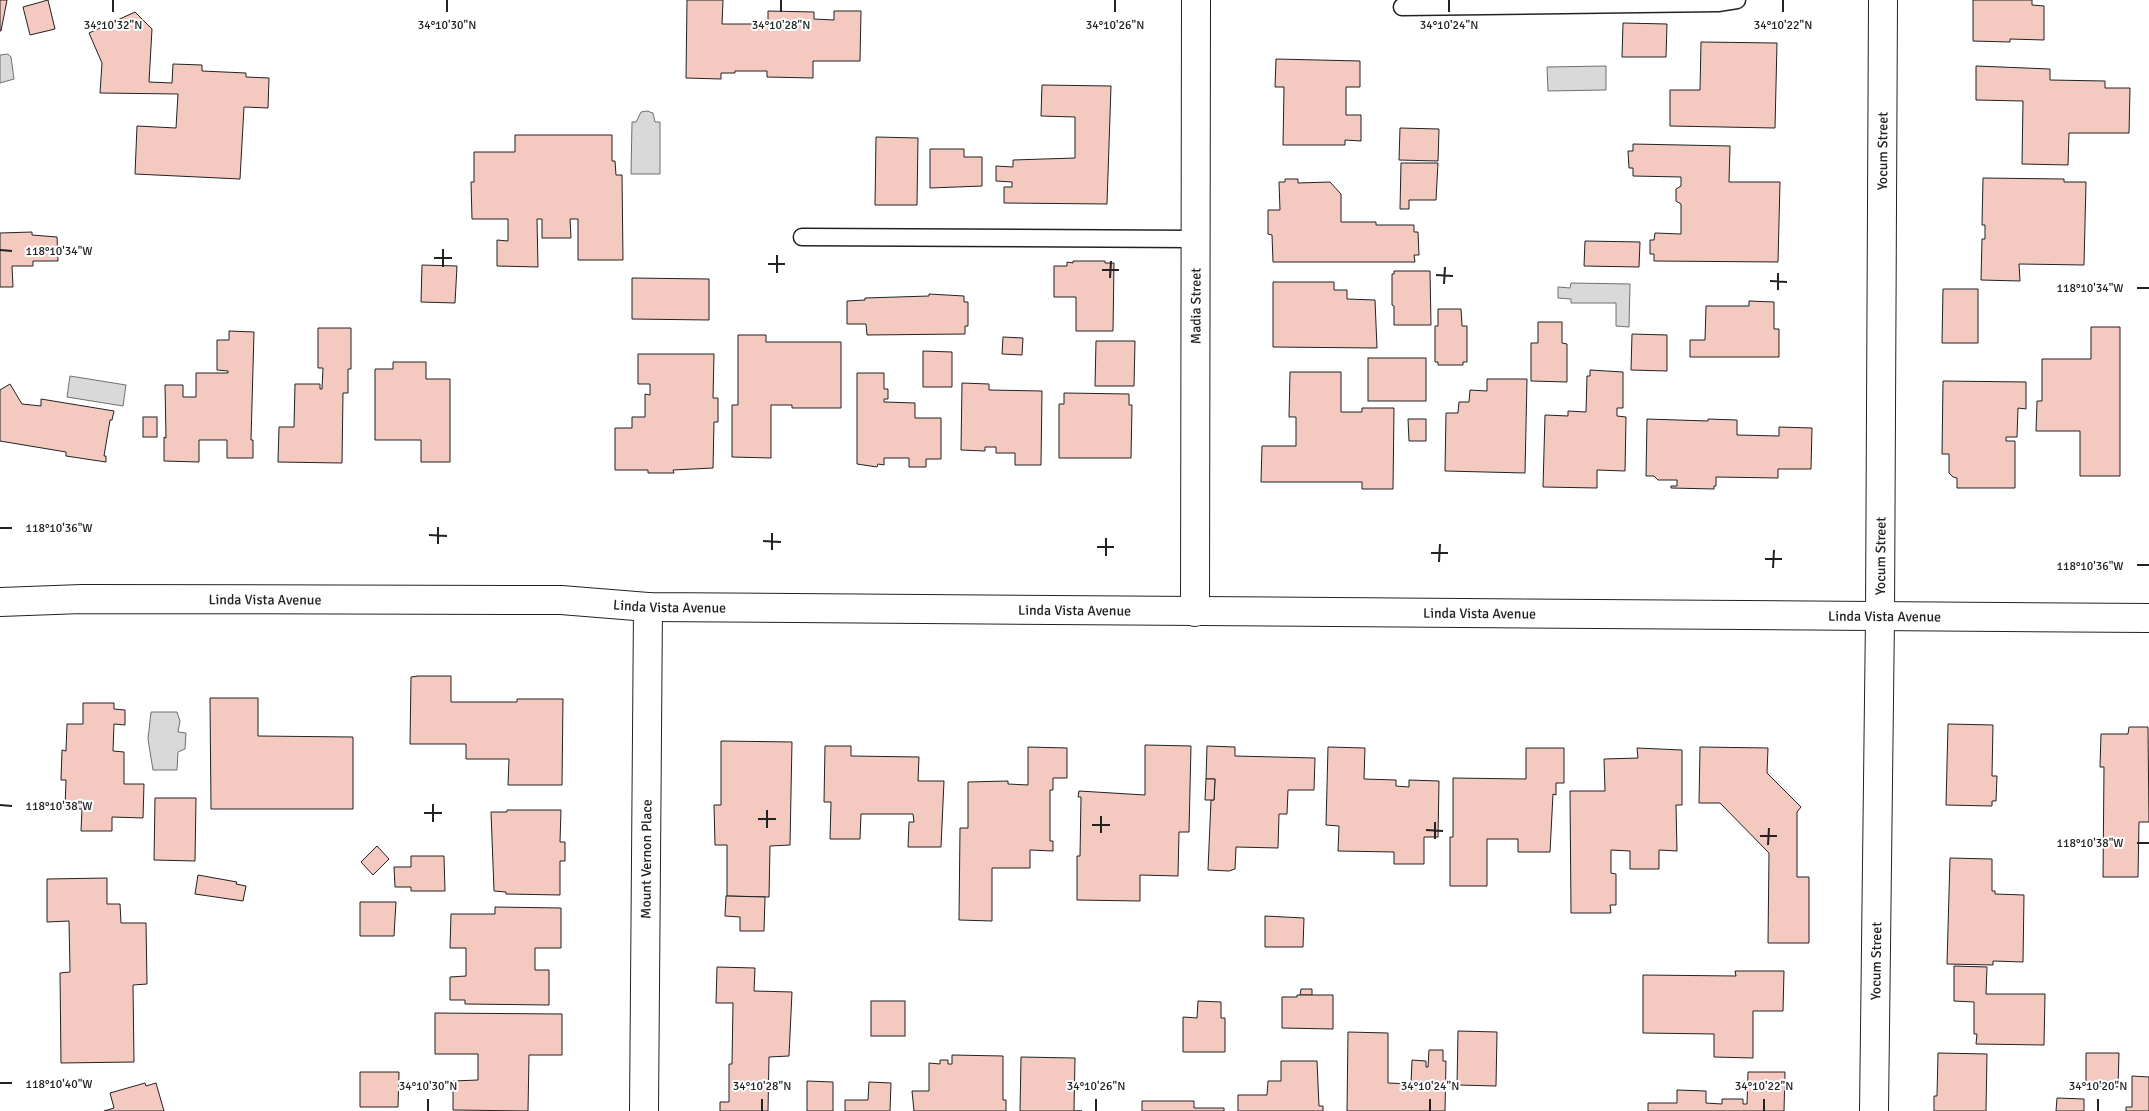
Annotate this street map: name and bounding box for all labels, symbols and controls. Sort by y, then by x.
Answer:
text: 34°10'32"N [84,18,142,33]
text: 34°10'30"N [418,18,476,33]
text: 34°10'28"N [752,18,810,33]
text: 34°10'26"N [1086,18,1144,33]
text: 34°10'24"N [1420,18,1478,33]
text: 34°10'22"N [1754,18,1812,33]
street label: Yocum Street [1874,112,1891,190]
text: 118°10'34"W [25,244,93,259]
street label: Madia Street [1187,268,1204,344]
text: 118°10'34"W [2056,281,2124,296]
street label: Yocum Street [1872,517,1889,595]
text: 118°10'36"W [25,521,93,536]
text: 118°10'36"W [2056,559,2124,574]
street label: Linda Vista Avenue [208,591,321,608]
street label: Linda Vista Avenue [613,596,726,616]
street label: Linda Vista Avenue [1018,601,1131,619]
street label: Linda Vista Avenue [1423,604,1536,622]
street label: Linda Vista Avenue [1828,607,1941,625]
text: 118°10'38"W [25,799,93,814]
street label: Mount Vernon Place [637,799,655,919]
text: 118°10'38"W [2056,836,2124,851]
street label: Yocum Street [1867,922,1885,1000]
text: 118°10'40"W [25,1077,93,1092]
text: 34°10'30"N [399,1079,457,1094]
text: 34°10'28"N [733,1079,791,1094]
text: 34°10'26"N [1067,1079,1125,1094]
text: 34°10'24"N [1401,1079,1459,1094]
text: 34°10'22"N [1735,1079,1793,1094]
text: 34°10'20"N [2069,1079,2127,1094]

